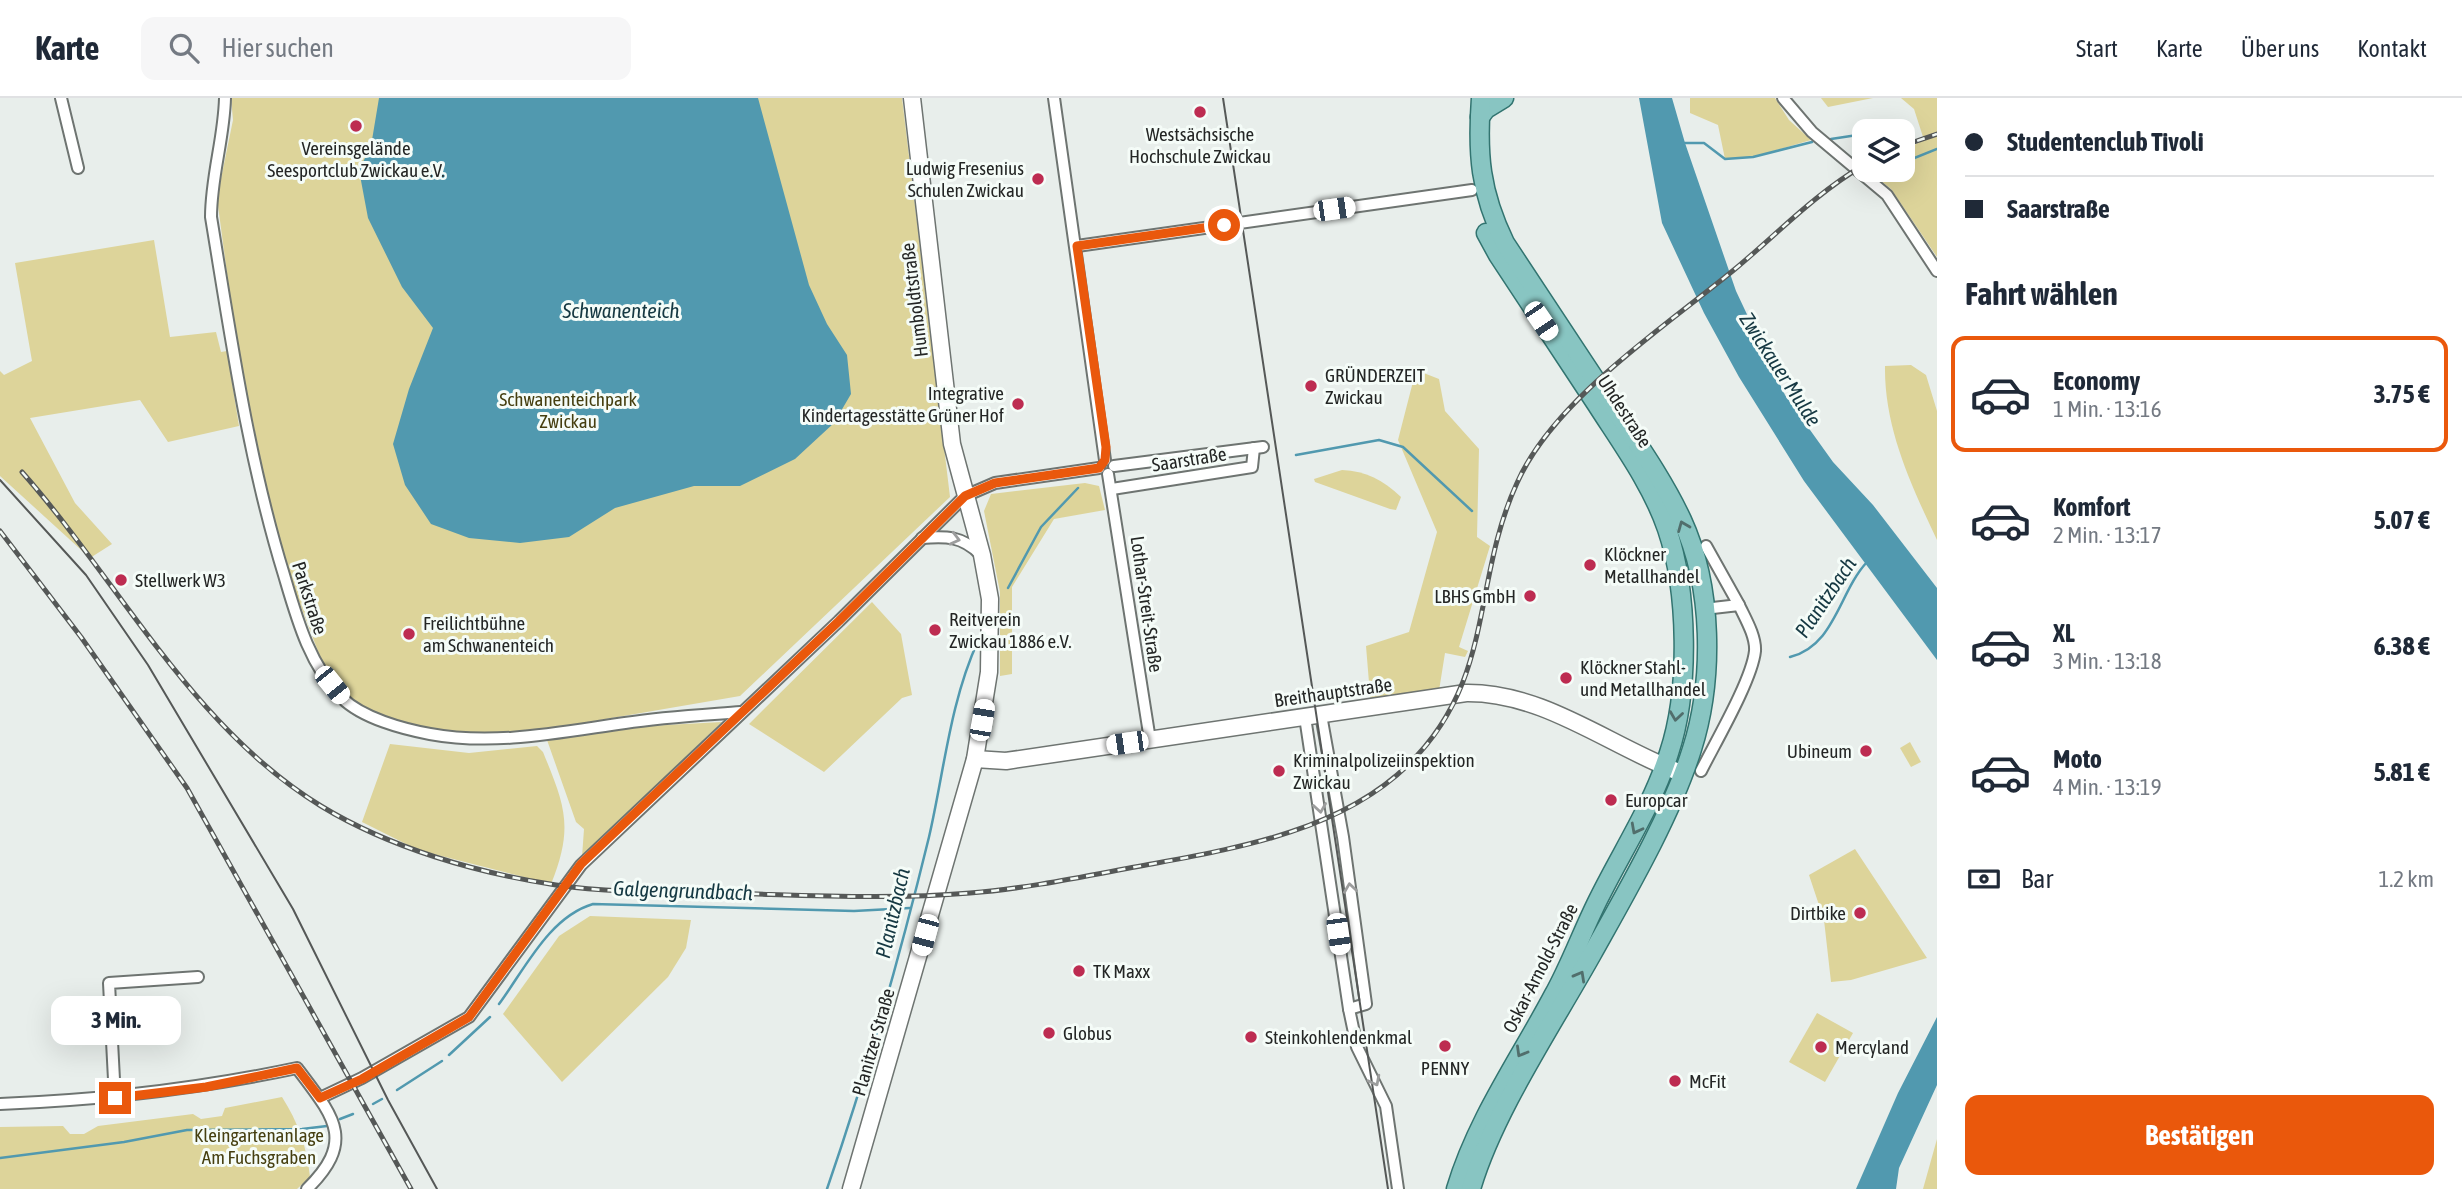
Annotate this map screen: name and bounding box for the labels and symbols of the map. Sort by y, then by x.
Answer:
marker: Westsächsische Hochschule Zwickau [1192,104,1208,120]
marker: Vereinsgelände Seesportclub Zwickau e.V. [348,118,364,134]
place label: Westsächsische Hochschule Zwickau [1129,123,1271,167]
place label: Vereinsgelände Seesportclub Zwickau e.V. [267,137,445,181]
place label: Ludwig Fresenius Schulen Zwickau [906,157,1024,201]
marker: Ludwig Fresenius Schulen Zwickau [1030,171,1046,187]
car [1312,196,1357,222]
route start [1208,209,1240,241]
street label: Humboldtstraße [896,242,932,358]
water label: Schwanenteich [562,298,679,322]
car [1521,298,1562,344]
water label: Zwickauer Mulde [1735,308,1827,430]
place label: GRÜNDERZEIT Zwickau [1325,364,1426,408]
street label: Uhdestraße [1593,371,1657,451]
marker: GRÜNDERZEIT Zwickau [1303,378,1319,394]
place label: Integrative Kindertagesstätte Grüner Hof [802,382,1004,426]
park label: Schwanenteichpark Zwickau [499,388,637,432]
marker: Integrative Kindertagesstätte Grüner Hof [1010,396,1026,412]
street label: Saarstraße [1150,442,1228,476]
one-way arrow [1678,520,1692,532]
one-way arrow [948,531,960,545]
street label: Lothar-Streit-Straße [1127,534,1167,674]
place label: Klöckner Metallhandel [1604,543,1700,587]
water label: Planitzbach [1789,552,1861,642]
marker: Klöckner Metallhandel [1582,557,1598,573]
street label: Parkstraße [288,559,332,637]
place label: Stellwerk W3 [135,569,226,591]
marker: Stellwerk W3 [113,572,129,588]
place label: LBHS GmbH [1434,585,1516,607]
marker: LBHS GmbH [1522,588,1538,604]
place label: Reitverein Zwickau 1886 e.V. [949,608,1072,652]
place label: Freilichtbühne am Schwanenteich [423,612,554,656]
marker: Reitverein Zwickau 1886 e.V. [927,622,943,638]
marker: Freilichtbühne am Schwanenteich [401,626,417,642]
place label: Klöckner Stahl- und Metallhandel [1580,656,1706,700]
car [311,662,354,708]
marker: Klöckner Stahl- und Metallhandel [1558,670,1574,686]
street label: Breithauptstraße [1273,673,1393,711]
car [969,697,996,743]
one-way arrow [1669,710,1684,722]
car [1105,730,1150,756]
place label: Ubineum [1787,740,1852,762]
marker: Ubineum [1858,743,1874,759]
place label: Kriminalpolizeiinspektion Zwickau [1293,749,1475,793]
marker: Kriminalpolizeiinspektion Zwickau [1271,763,1287,779]
place label: Europcar [1625,789,1688,811]
marker: Europcar [1603,792,1619,808]
one-way arrow [1312,802,1327,814]
one-way arrow [1631,822,1645,834]
water label: Planitzbach [870,866,914,960]
water label: Galgengrundbach [613,876,753,904]
one-way arrow [1342,882,1357,893]
street label: Oskar-Arnold-Straße [1498,900,1582,1036]
place label: Dirtbike [1790,902,1846,924]
marker: Dirtbike [1852,905,1868,921]
car [910,912,941,958]
car [1325,912,1352,956]
place label: TK Maxx [1093,960,1150,982]
marker: TK Maxx [1071,963,1087,979]
one-way arrow [1572,970,1585,983]
street label: Planitzer Straße [847,986,899,1098]
callout: 3 Min. [50,996,180,1046]
place label: Globus [1063,1022,1112,1044]
marker: Globus [1041,1025,1057,1041]
place label: Steinkohlendenkmal [1265,1026,1412,1048]
marker: Steinkohlendenkmal [1243,1029,1259,1045]
place label: Mercyland [1835,1036,1909,1058]
marker: PENNY [1437,1038,1453,1054]
marker: Mercyland [1813,1039,1829,1055]
one-way arrow [1516,1045,1529,1058]
place label: PENNY [1421,1057,1470,1079]
place label: McFit [1689,1070,1726,1092]
marker: McFit [1667,1073,1683,1089]
one-way arrow [1366,1074,1380,1087]
route end [99,1082,131,1114]
park label: Kleingartenanlage Am Fuchsgraben [194,1124,324,1168]

